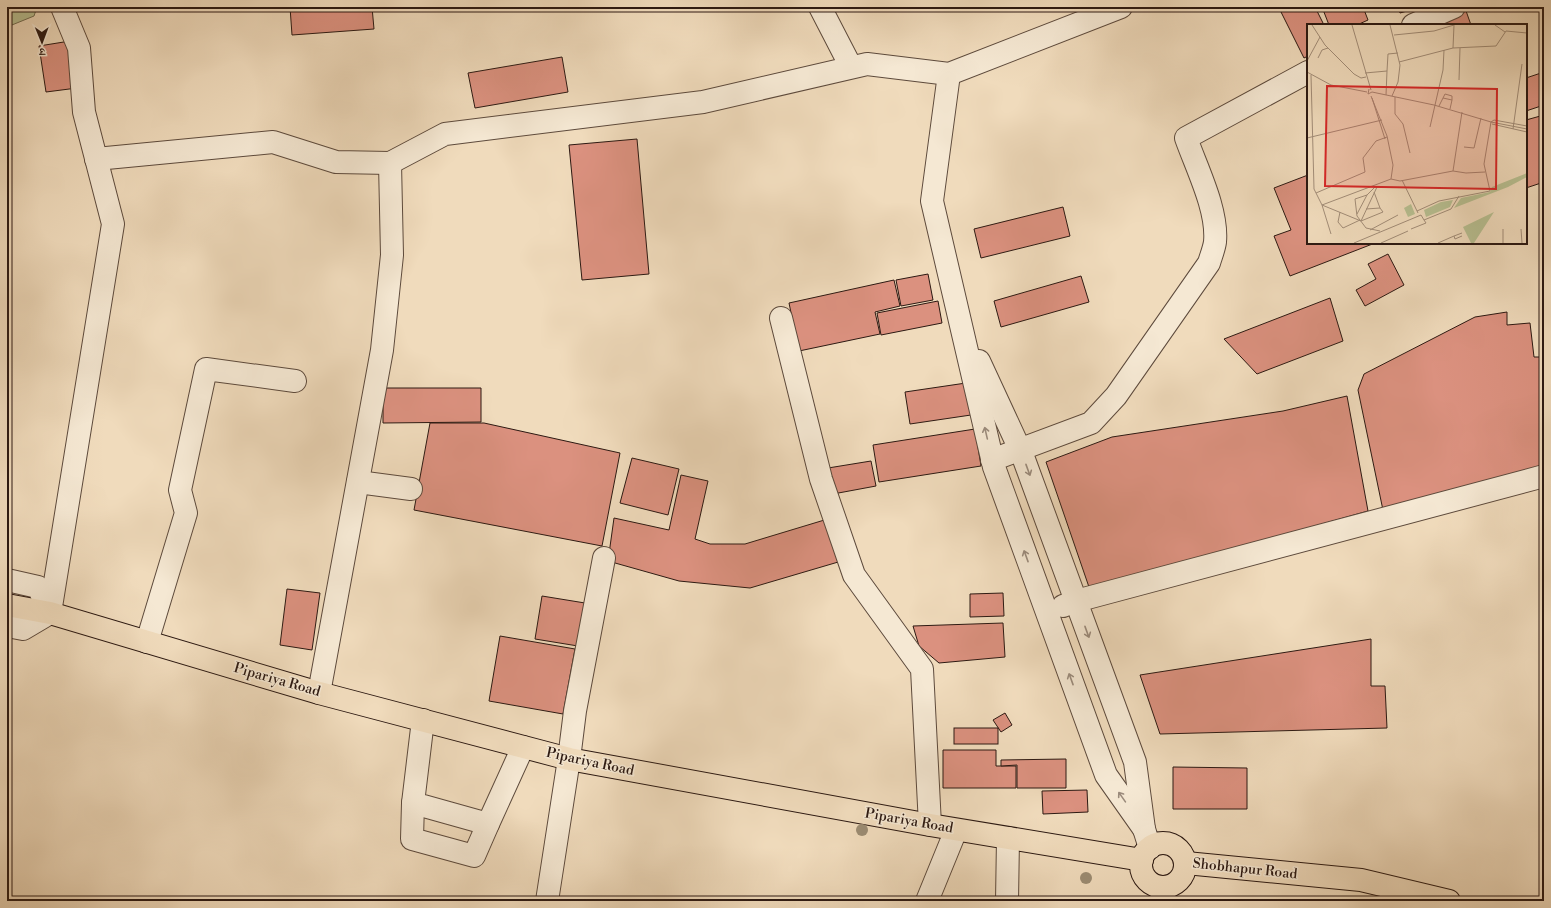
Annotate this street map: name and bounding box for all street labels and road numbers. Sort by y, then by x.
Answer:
street label: Pipariya Road [231,659,323,701]
street label: Pipariya Road [544,744,636,780]
street label: Pipariya Road [863,804,955,838]
street label: Shobhapur Road [1192,855,1298,883]

